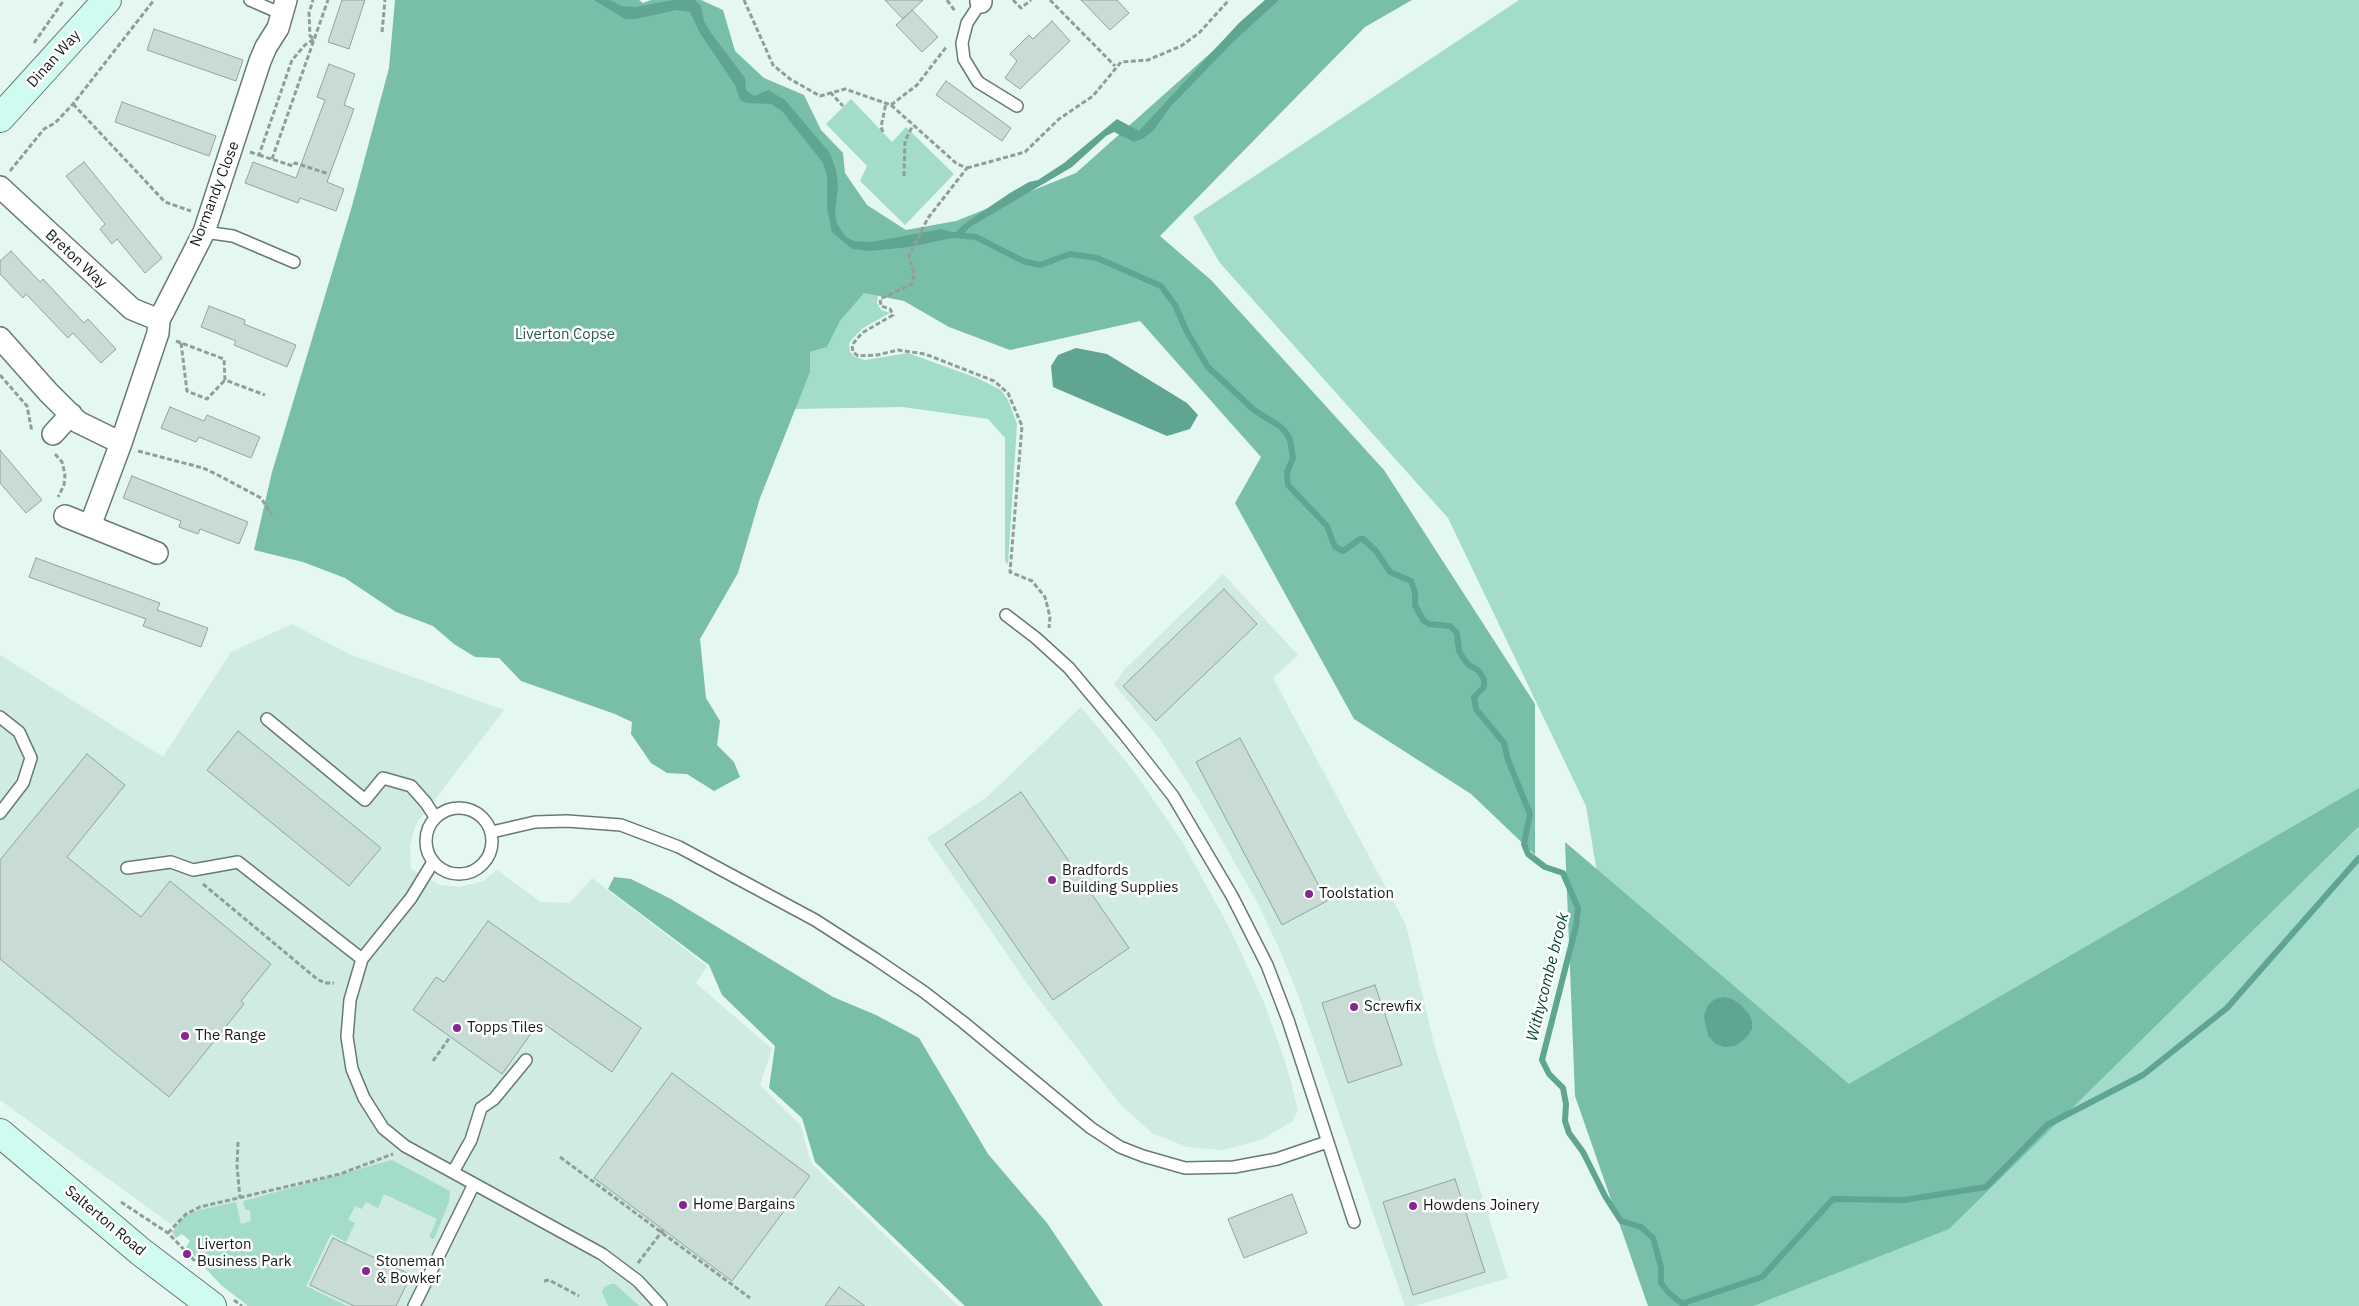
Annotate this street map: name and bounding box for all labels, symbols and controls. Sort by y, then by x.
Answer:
street label: Dinan Way [24,27,84,91]
street label: Normandy Close [187,139,243,249]
street label: Breton Way [41,226,111,292]
park label: Liverton Copse [515,326,615,344]
place label: Bradfords Building Supplies [1062,862,1179,897]
marker: Bradfords Building Supplies [1046,874,1058,886]
place label: Toolstation [1319,885,1394,903]
marker: Toolstation [1303,888,1315,900]
water label: Withycombe brook [1523,911,1573,1043]
place label: Screwfix [1364,998,1421,1016]
marker: Screwfix [1348,1001,1360,1013]
place label: Topps Tiles [467,1019,543,1037]
marker: Topps Tiles [451,1022,463,1034]
place label: The Range [195,1027,266,1045]
marker: The Range [179,1030,191,1042]
street label: Salterton Road [61,1182,149,1260]
place label: Home Bargains [693,1196,795,1214]
place label: Howdens Joinery [1423,1197,1539,1215]
marker: Home Bargains [677,1199,689,1211]
marker: Howdens Joinery [1407,1200,1419,1212]
place label: Liverton Business Park [197,1236,292,1271]
marker: Liverton Business Park [181,1248,193,1260]
place label: Stoneman & Bowker [376,1253,445,1288]
marker: Stoneman & Bowker [360,1265,372,1277]

